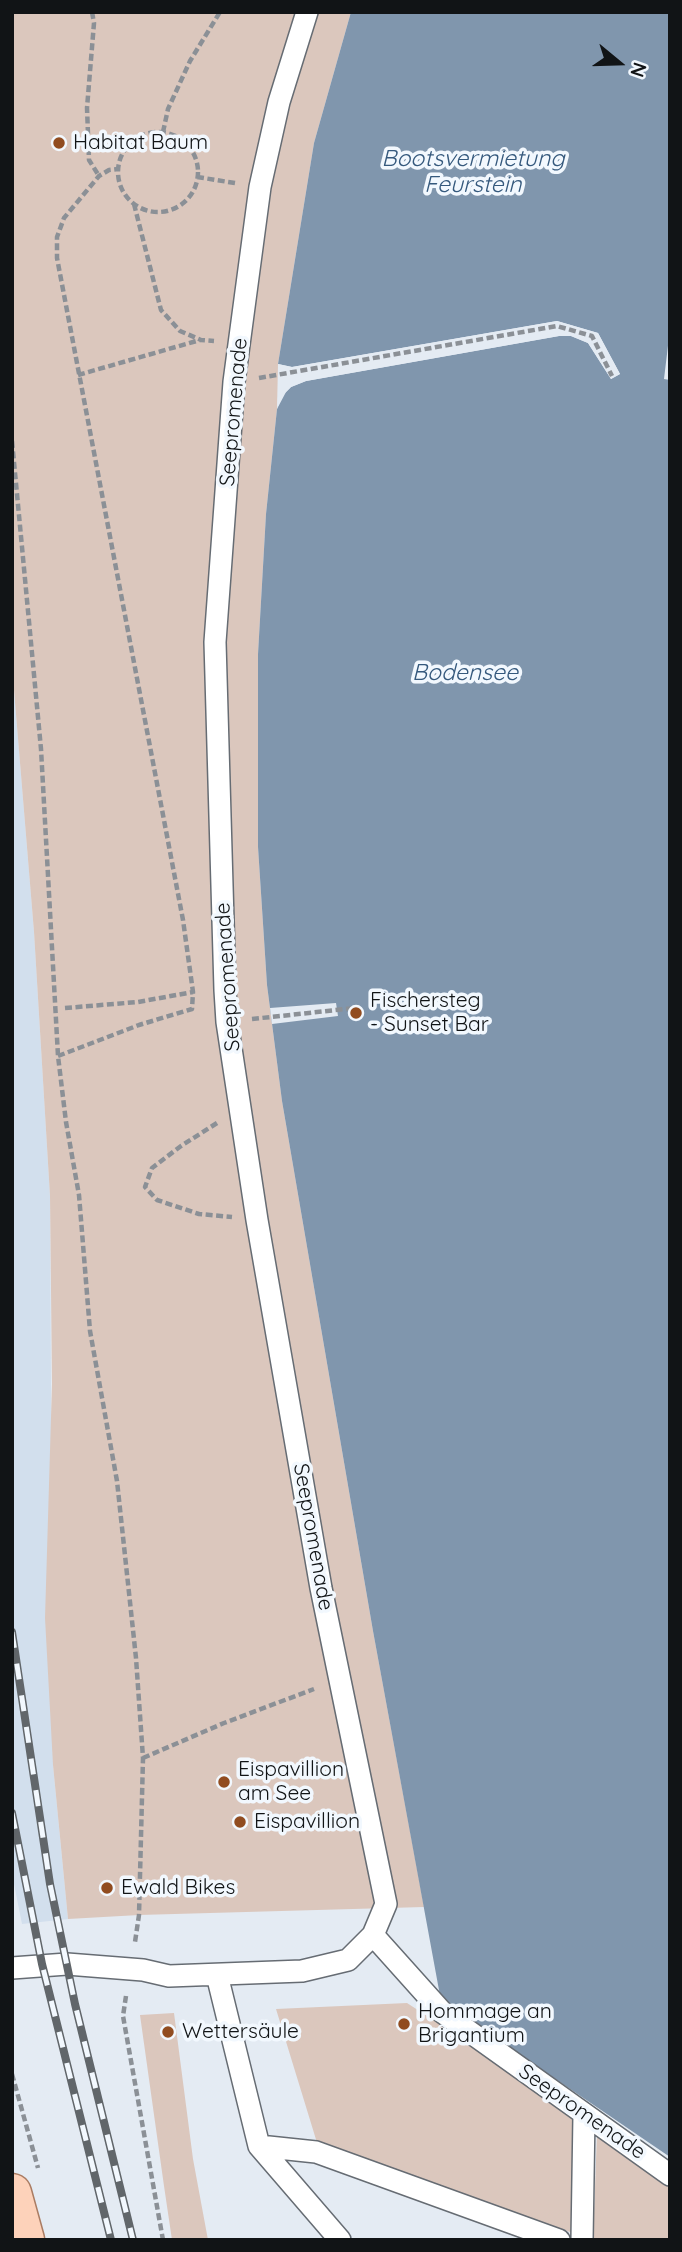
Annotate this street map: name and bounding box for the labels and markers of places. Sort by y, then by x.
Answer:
place label: Habitat Baum [73,130,208,156]
marker: Habitat Baum [51,135,67,151]
place label: Fischersteg - Sunset Bar [370,988,489,1038]
marker: Fischersteg - Sunset Bar [348,1005,364,1021]
place label: Eispavillion am See [238,1757,344,1807]
marker: Eispavillion am See [216,1774,232,1790]
place label: Eispavillion [254,1809,360,1835]
marker: Eispavillion [232,1814,248,1830]
place label: Ewald Bikes [121,1875,235,1901]
marker: Ewald Bikes [99,1880,115,1896]
place label: Hommage an Brigantium [418,1999,552,2049]
marker: Hommage an Brigantium [396,2016,412,2032]
place label: Wettersäule [182,2019,299,2045]
marker: Wettersäule [160,2024,176,2040]

